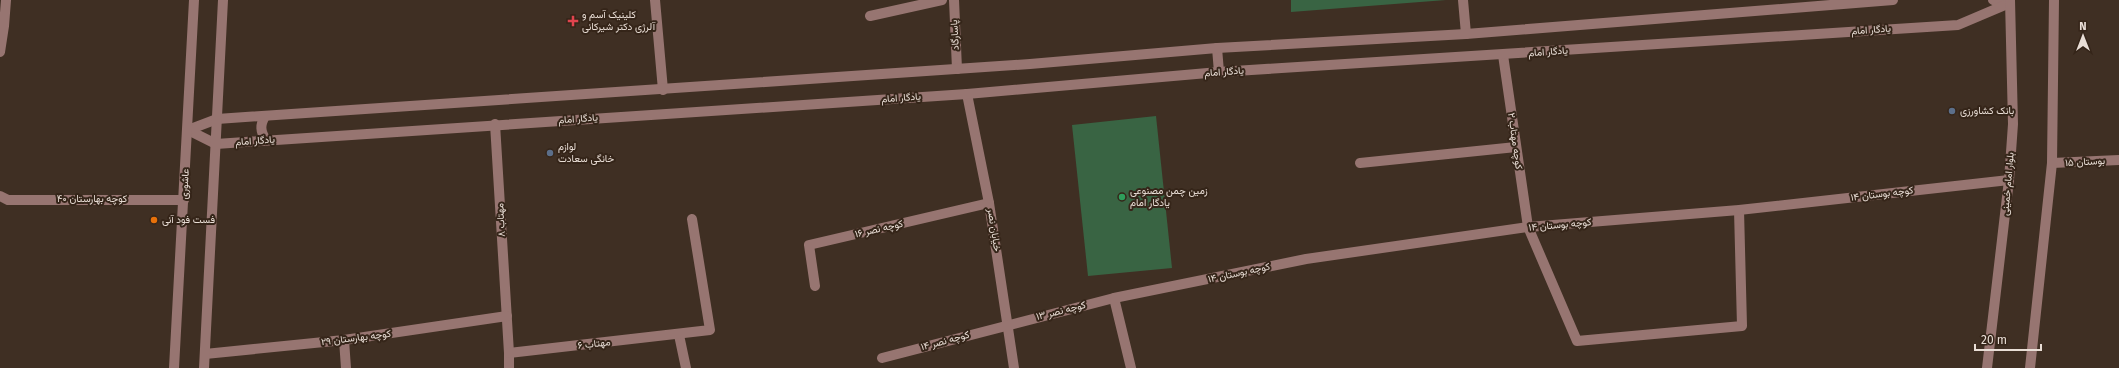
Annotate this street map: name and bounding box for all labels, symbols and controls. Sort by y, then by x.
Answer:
place label: کلینیک آسم و آلرژی دکتر شیرکانی [582,9,656,33]
marker: کلینیک آسم و آلرژی دکتر شیرکانی [567,15,579,27]
north arrow [2063,16,2103,56]
street label: پاسارگاد [948,19,963,51]
text: N [2079,20,2087,33]
street label: یادگار امام [1851,23,1891,37]
street label: یادگار امام [1528,45,1568,59]
street label: یادگار امام [1204,65,1244,79]
street label: یادگار امام [881,91,921,105]
place label: بانک کشاورزی [1960,105,2014,117]
marker: بانک کشاورزی [1947,106,1957,116]
street label: یادگار امام [558,112,598,126]
street label: کوچه مهتاب ۲ [1504,112,1525,171]
street label: یادگار امام [235,134,275,148]
place label: لوازم خانگی سعادت [558,141,614,165]
marker: لوازم خانگی سعادت [545,148,555,158]
street label: بلوار امام خمینی [1999,152,2017,216]
street label: بوستان ۱۵ [2065,155,2105,169]
street label: عاشوری [178,168,192,200]
street label: کوچه بوستان ۱۴ [1850,184,1915,205]
place label: زمین چمن مصنوعی یادگار امام [1130,185,1208,209]
marker: زمین چمن مصنوعی یادگار امام [1117,192,1127,202]
street label: کوچه بهارستان ۴۰ [57,193,128,206]
street label: مهتاب ۸ [494,203,508,237]
street label: خیابان نصر [985,207,1003,253]
place label: فست فود آنی [162,214,215,226]
marker: فست فود آنی [149,215,159,225]
street label: کوچه بوستان ۱۴ [1528,216,1593,235]
street label: کوچه نصر ۱۶ [854,218,905,241]
street label: کوچه بوستان ۱۴ [1207,260,1272,286]
street label: کوچه نصر ۱۳ [1035,299,1088,324]
scale bar [1975,326,2041,352]
street label: کوچه بهارستان ۲۹ [320,328,392,349]
street label: کوچه نصر ۱۴ [919,329,971,354]
text: 20 m [1981,333,2007,347]
street label: مهتاب ۶ [577,336,611,352]

